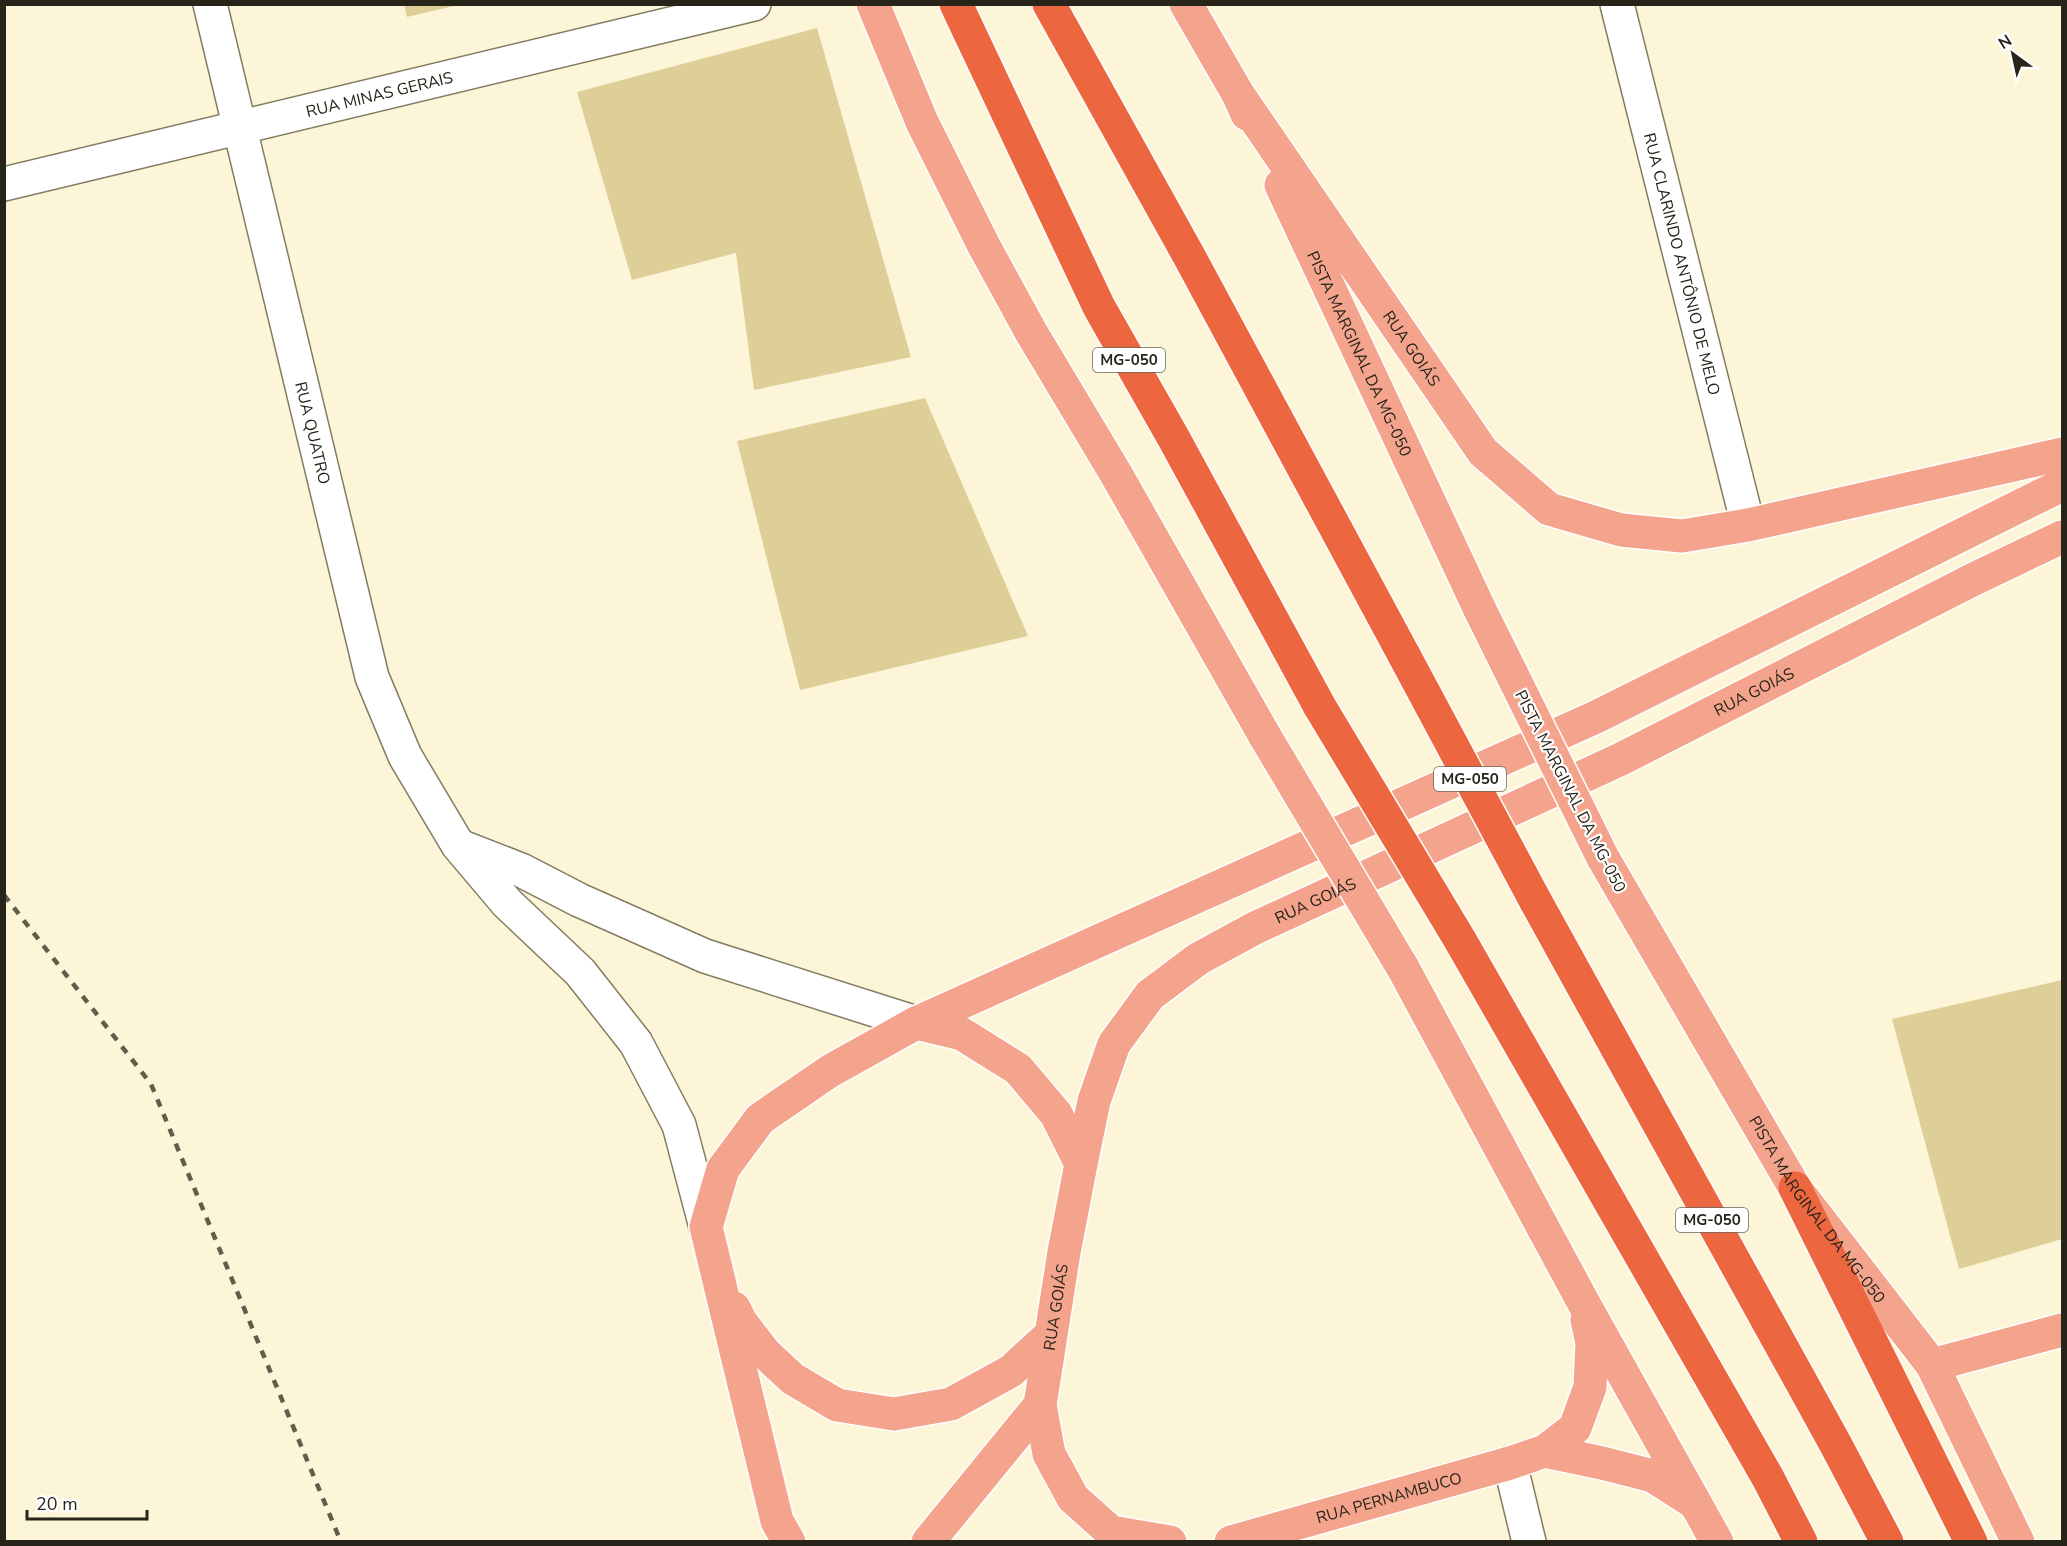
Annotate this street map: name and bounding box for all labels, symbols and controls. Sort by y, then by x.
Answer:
north arrow [1983,24,2043,84]
text: N [1994,30,2016,55]
street label: RUA MINAS GERAIS [304,67,455,123]
street label: RUA CLARINDO ANTÔNIO DE MELO [1638,131,1725,398]
street label: PISTA MARGINAL DA MG-050 [1301,248,1417,460]
street label: RUA GOIÁS [1377,306,1445,391]
road number: MG-050 [1093,348,1165,372]
street label: RUA QUATRO [289,379,335,487]
street label: RUA GOIÁS [1710,662,1798,722]
street label: PISTA MARGINAL DA MG-050 [1509,687,1631,896]
road number: MG-050 [1434,767,1506,791]
street label: RUA GOIÁS [1271,873,1360,929]
street label: PISTA MARGINAL DA MG-050 [1743,1112,1890,1308]
road number: MG-050 [1676,1208,1748,1232]
street label: RUA GOIÁS [1039,1262,1074,1352]
street label: RUA PERNAMBUCO [1314,1467,1465,1529]
scale bar [27,1483,147,1521]
text: 20 m [36,1492,78,1516]

